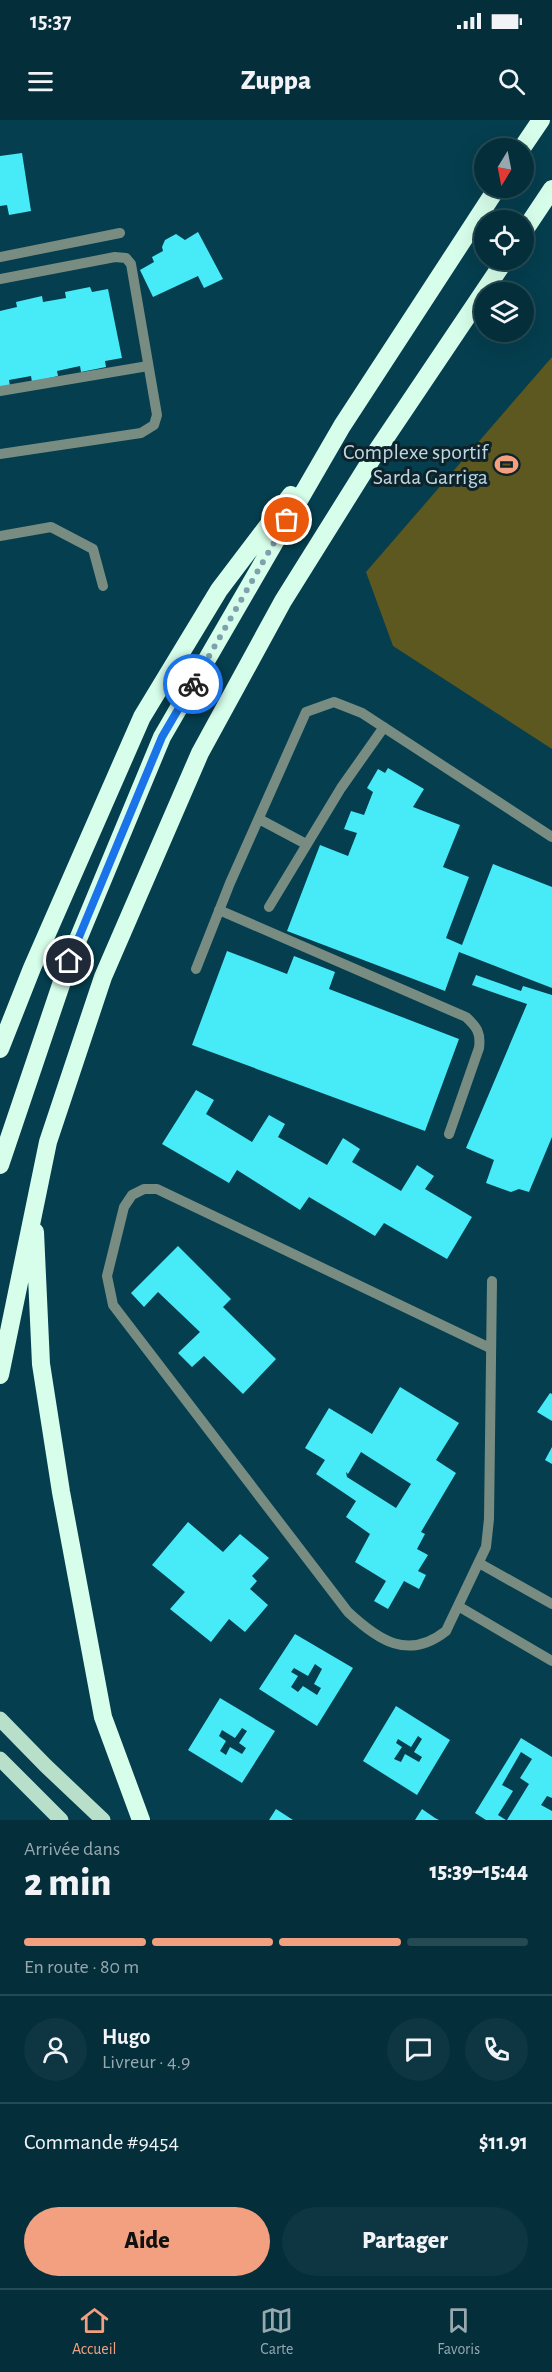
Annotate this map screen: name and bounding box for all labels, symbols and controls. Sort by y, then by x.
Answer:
text: 15:37 [30,10,71,32]
icon: menu [24,65,57,98]
icon: search [495,65,528,98]
text: Zuppa [241,67,311,94]
north arrow [474,138,534,198]
map controls [474,138,534,342]
button: locate [474,210,534,270]
button: layers [474,282,534,342]
place label: Complexe sportif Sarda Garriga [343,441,489,488]
sports icon: Complexe sportif Sarda Garriga [493,452,519,478]
pin [261,494,312,545]
icon: bag [270,503,303,536]
courier [163,654,223,714]
icon: bike [177,668,210,701]
pin [43,935,94,986]
icon: home [52,944,85,977]
text: Arrivée dans [24,1839,120,1859]
text: 15:39–15:44 [429,1860,528,1882]
text: 2 min [24,1864,111,1903]
text: En route · 80 m [24,1957,139,1977]
button: person [24,2018,87,2081]
button: chat [387,2018,450,2081]
button: phone [465,2018,528,2081]
text: Hugo [102,2026,150,2048]
text: Livreur · 4.9 [102,2052,191,2072]
text: Commande #9454 [24,2131,179,2153]
text: $11.91 [479,2131,528,2153]
button: Aide [24,2207,270,2276]
button: Partager [282,2207,528,2276]
tab: Accueil [72,2304,117,2359]
tab: Carte [260,2304,293,2359]
tab: Favoris [437,2304,480,2359]

